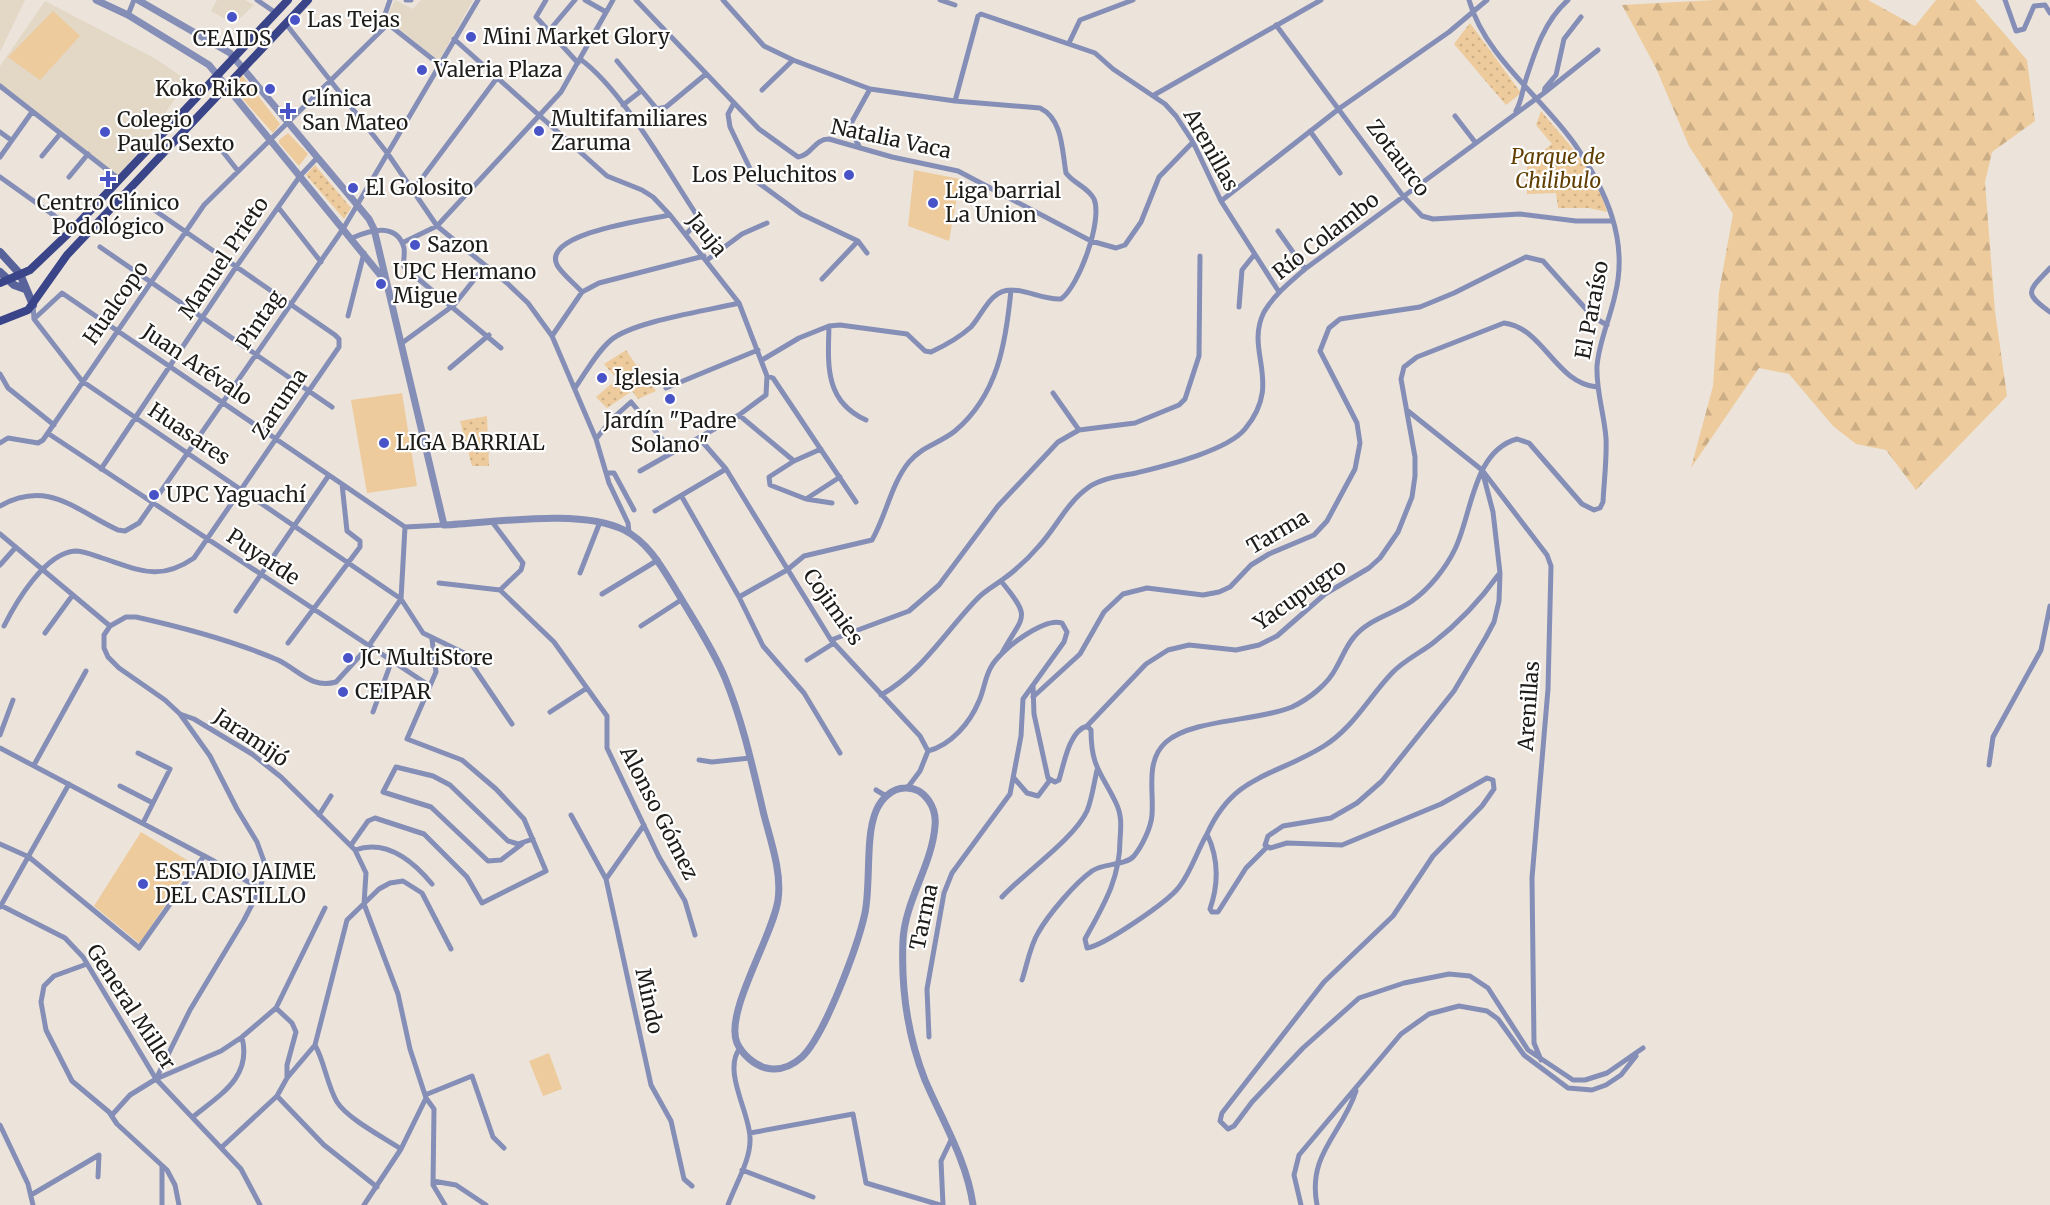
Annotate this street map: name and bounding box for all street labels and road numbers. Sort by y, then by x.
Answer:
street label: Arenillas [1177,103,1245,196]
street label: Natalia Vaca [828,113,954,164]
street label: Zotaurco [1361,114,1436,202]
street label: Río Colambo [1267,186,1384,286]
street label: Manuel Prieto [173,191,274,324]
street label: Jauja [681,207,733,262]
street label: Hualcopo [77,256,154,350]
street label: El Paraíso [1569,259,1614,361]
street label: Pintag [230,285,289,355]
street label: Juan Arévalo [136,317,258,411]
street label: Zaruma [246,363,313,444]
street label: Huasares [143,396,235,471]
street label: Tarma [1242,503,1314,560]
street label: Puyarde [222,522,305,591]
street label: Yacupugro [1247,553,1351,637]
street label: Cojimies [797,563,870,650]
street label: Arenillas [1512,660,1545,753]
street label: Jaramijó [208,702,294,772]
street label: Alonso Gómez [614,740,705,884]
street label: Tarma [903,881,944,953]
street label: General Miller [81,939,182,1075]
street label: Mindo [629,966,670,1036]

